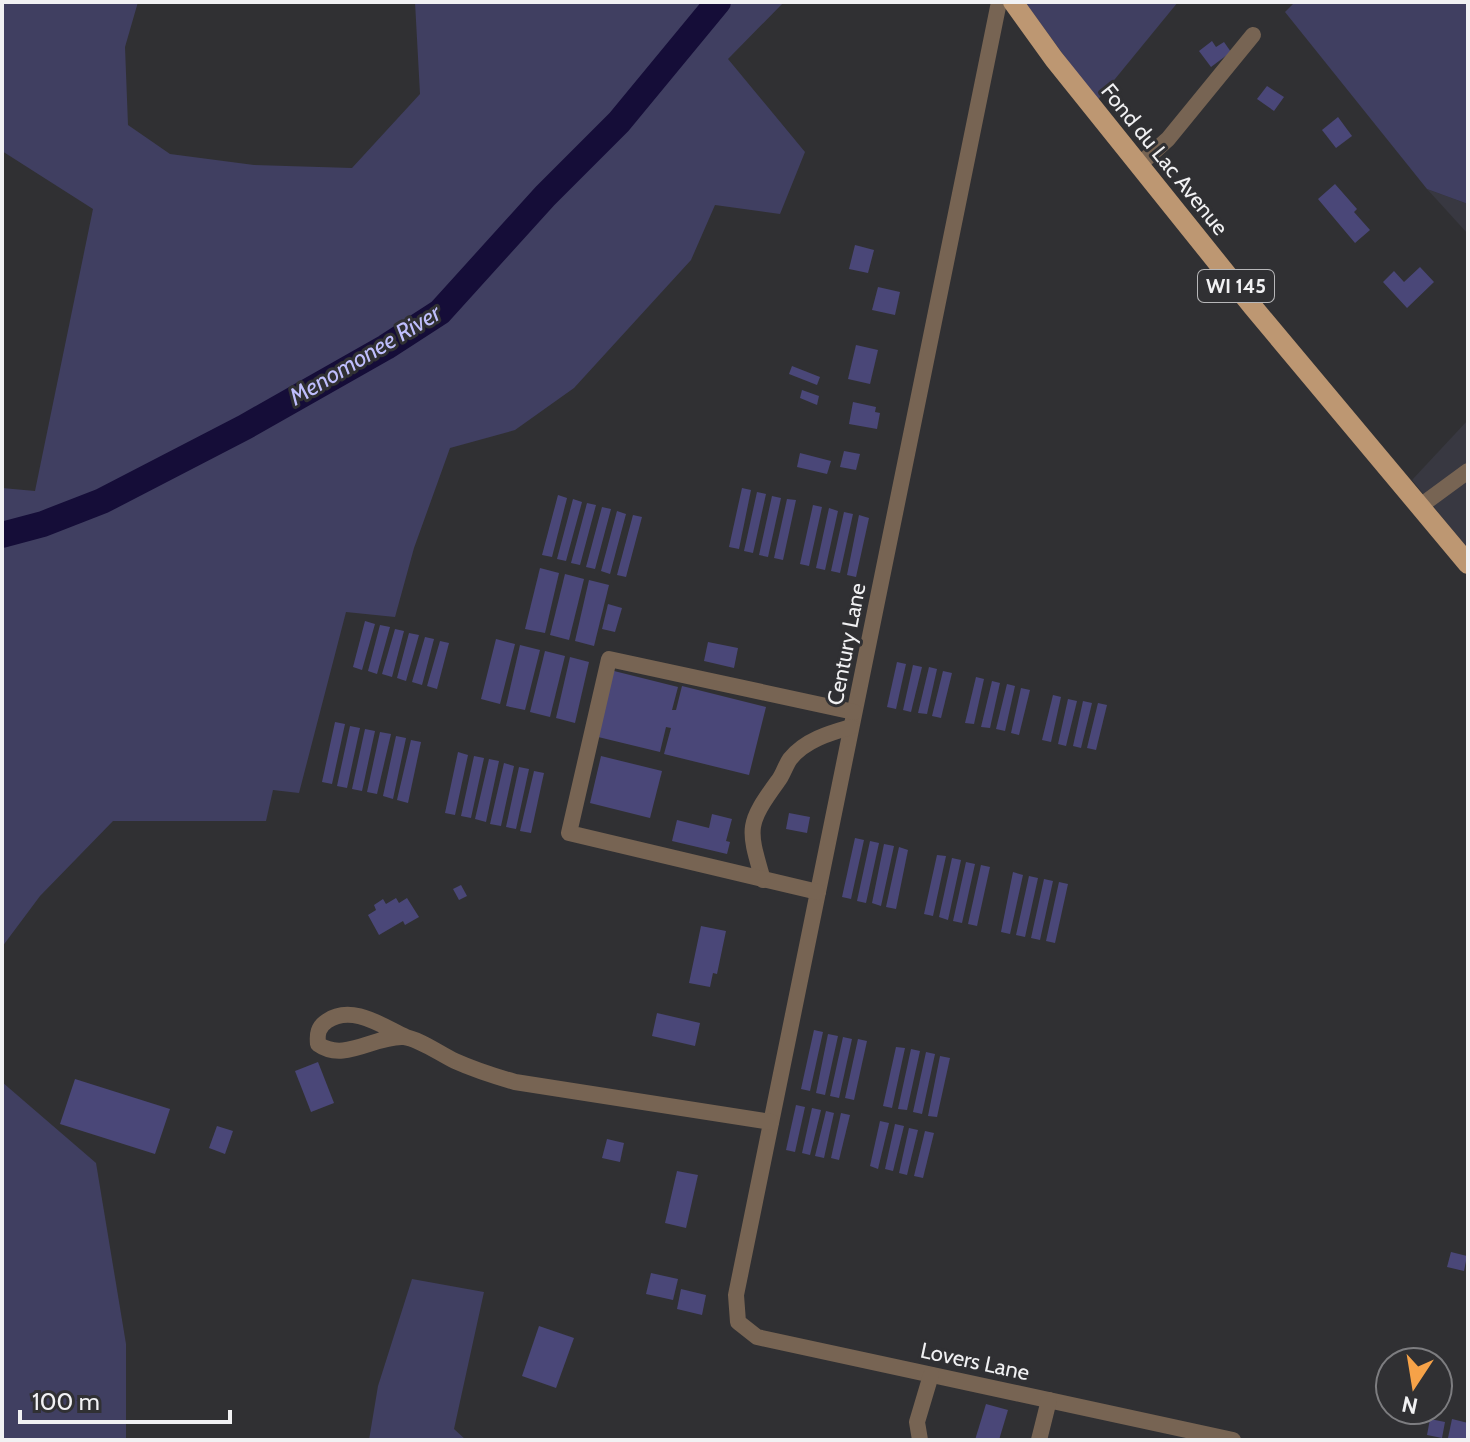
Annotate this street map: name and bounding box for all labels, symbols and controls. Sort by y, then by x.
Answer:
street label: Fond du Lac Avenue [1095,78,1234,241]
road number: WI 145 [1198,270,1274,302]
water label: Menomonee River [283,297,447,412]
street label: Century Lane [821,581,872,707]
street label: Lovers Lane [918,1337,1032,1386]
north arrow [1374,1346,1454,1426]
scale bar [20,1374,230,1424]
text: 100 m [32,1387,100,1416]
text: N [1400,1390,1420,1420]

